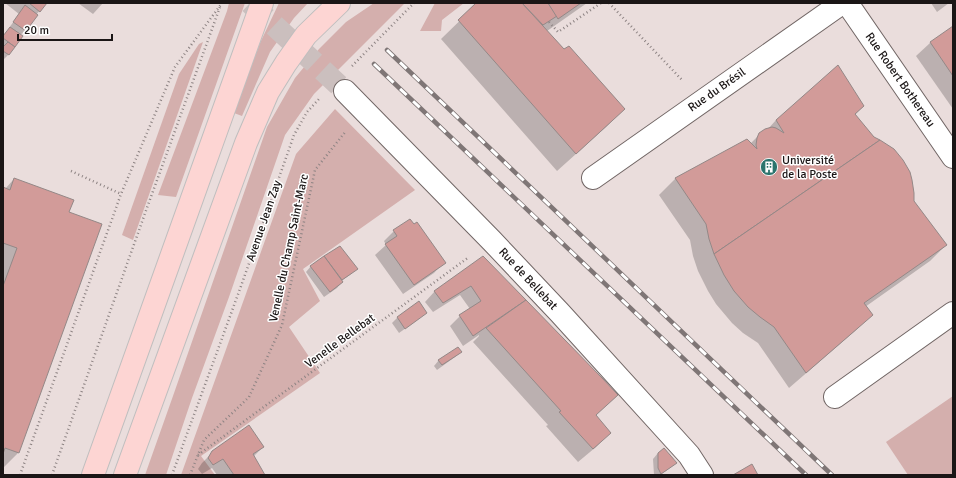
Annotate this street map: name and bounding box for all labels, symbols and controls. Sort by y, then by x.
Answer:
scale bar [18,16,112,42]
text: 20 m [24,23,49,38]
street label: Rue Robert Bothereau [862,30,938,130]
street label: Rue du Brésil [685,64,749,115]
place label: Université de la Poste [782,153,837,182]
building icon: Université de la Poste [759,157,779,177]
street label: Venelle du Champ Saint-Marc [266,172,312,323]
street label: Avenue Jean Zay [243,178,285,264]
street label: Rue de Bellebat [495,245,561,313]
street label: Venelle Bellebat [302,311,378,371]

